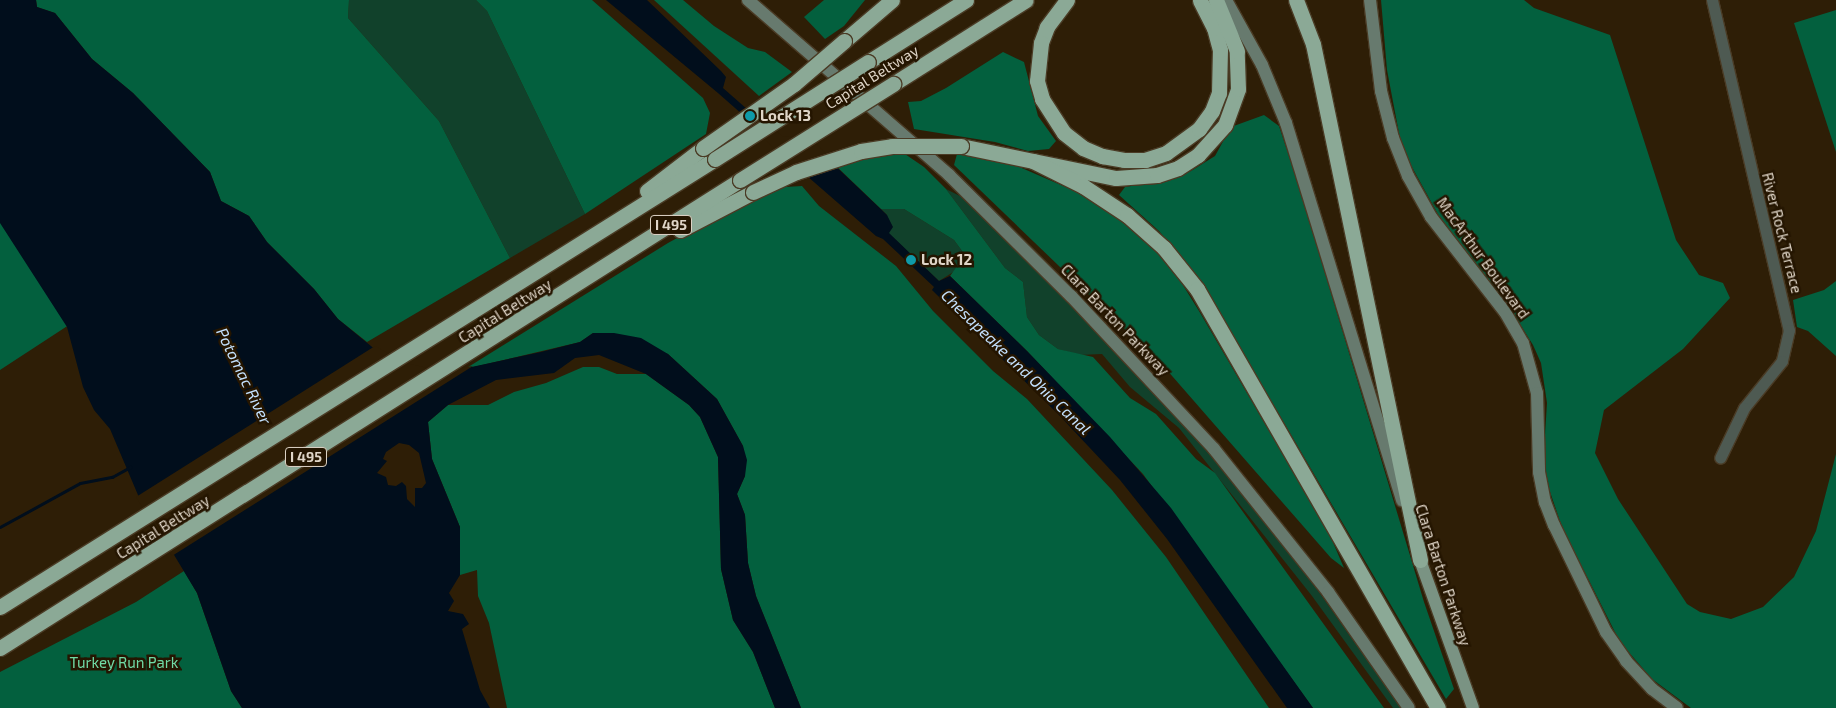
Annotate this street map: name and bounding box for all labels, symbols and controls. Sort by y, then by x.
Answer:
street label: Capital Beltway [822,41,922,113]
place label: Lock 13 [760,107,811,125]
marker: Lock 13 [744,110,756,122]
street label: River Rock Terrace [1758,170,1806,296]
street label: MacArthur Boulevard [1433,194,1533,322]
road number: I 495 [650,214,692,236]
place label: Lock 12 [921,251,972,269]
marker: Lock 12 [905,254,917,266]
street label: Clara Barton Parkway [1057,261,1173,379]
street label: Capital Beltway [455,275,555,347]
water label: Chesapeake and Ohio Canal [937,286,1095,438]
water label: Potomac River [212,325,276,427]
road number: I 495 [285,446,327,468]
street label: Capital Beltway [113,491,213,563]
street label: Clara Barton Parkway [1412,502,1474,648]
park label: Turkey Run Park [69,654,179,672]

